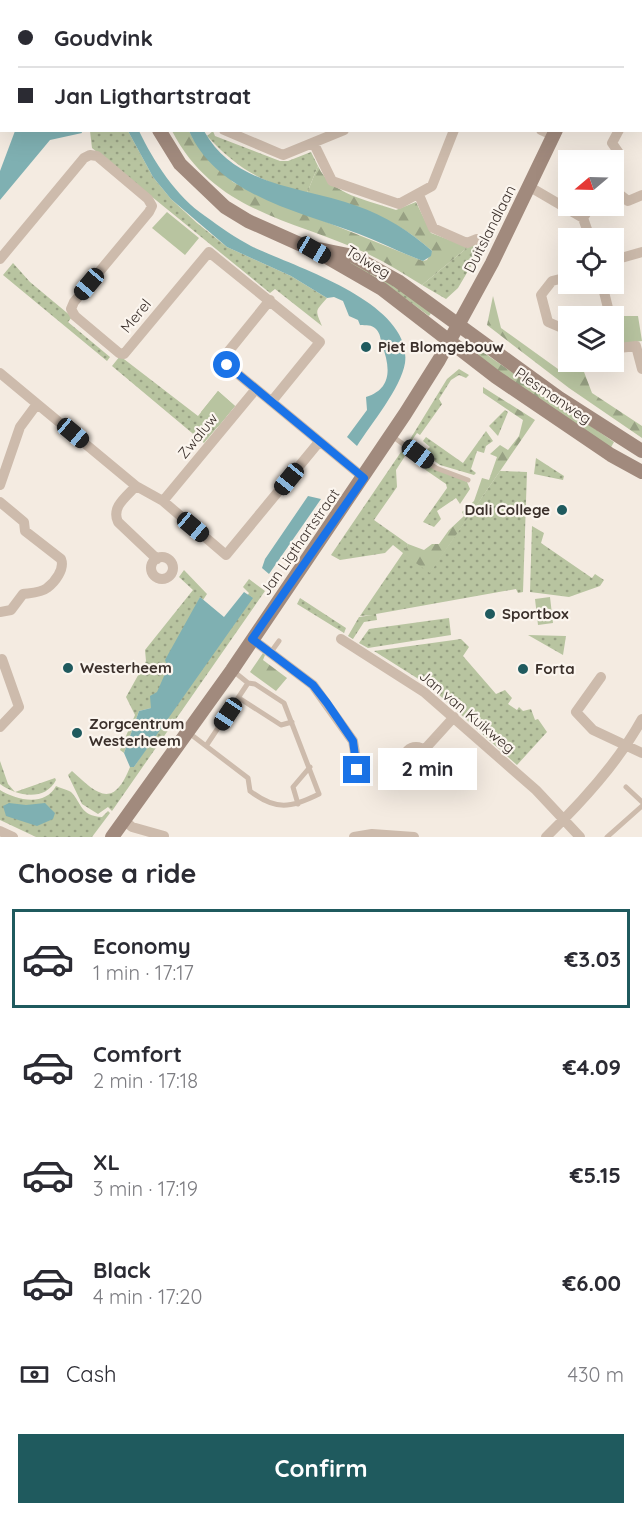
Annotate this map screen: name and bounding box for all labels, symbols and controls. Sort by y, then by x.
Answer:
text: Goudvink [54,24,153,52]
text: Jan Ligthartstraat [54,82,251,110]
north arrow [558,150,624,216]
map controls [558,150,624,372]
street label: Duitslandlaan [459,182,520,276]
button: locate [558,228,624,294]
car [294,233,334,267]
street label: Tolweg [343,241,394,282]
car [71,264,107,304]
street label: Merel [116,295,155,337]
button: layers [558,306,624,372]
place label: Piet Blomgebouw [378,337,504,356]
marker: Piet Blomgebouw [359,340,373,354]
route start [213,351,240,378]
street label: Plesmanweg [511,363,595,428]
street label: Zwaluw [173,409,222,462]
car [53,415,93,451]
car [398,436,438,472]
car [271,459,307,499]
street label: Jan Ligthartstraat [256,485,344,599]
place label: Dali College [464,500,550,519]
marker: Dali College [555,503,569,517]
car [173,509,213,545]
place label: Sportbox [502,604,569,623]
marker: Sportbox [483,607,497,621]
place label: Westerheem [80,658,172,677]
place label: Forta [535,659,575,678]
marker: Westerheem [61,661,75,675]
marker: Forta [516,662,530,676]
street label: Jan van Kuikweg [416,666,519,757]
car [210,694,246,734]
place label: Zorgcentrum Westerheem [89,714,184,750]
marker: Zorgcentrum Westerheem [70,726,84,740]
callout: 2 min [378,749,477,791]
route end [343,756,370,783]
text: 2 min [401,756,454,781]
text: Choose a ride [18,856,196,890]
icon: car [21,932,75,986]
text: Economy [93,932,191,960]
text: €3.03 [565,945,621,973]
text: 1 min · 17:17 [93,960,194,985]
icon: car [21,1040,75,1094]
text: Comfort [93,1040,182,1068]
text: €4.09 [563,1053,621,1081]
text: 2 min · 17:18 [93,1068,198,1093]
icon: car [21,1148,75,1202]
text: XL [93,1148,120,1176]
text: €5.15 [570,1161,621,1189]
text: 3 min · 17:19 [93,1176,198,1201]
icon: car [21,1256,75,1310]
text: Black [93,1256,151,1284]
text: €6.00 [563,1269,621,1297]
text: 4 min · 17:20 [93,1284,202,1309]
icon: cash [18,1358,51,1391]
text: Cash [66,1360,117,1388]
text: 430 m [567,1362,624,1387]
button: Confirm [18,1434,624,1503]

